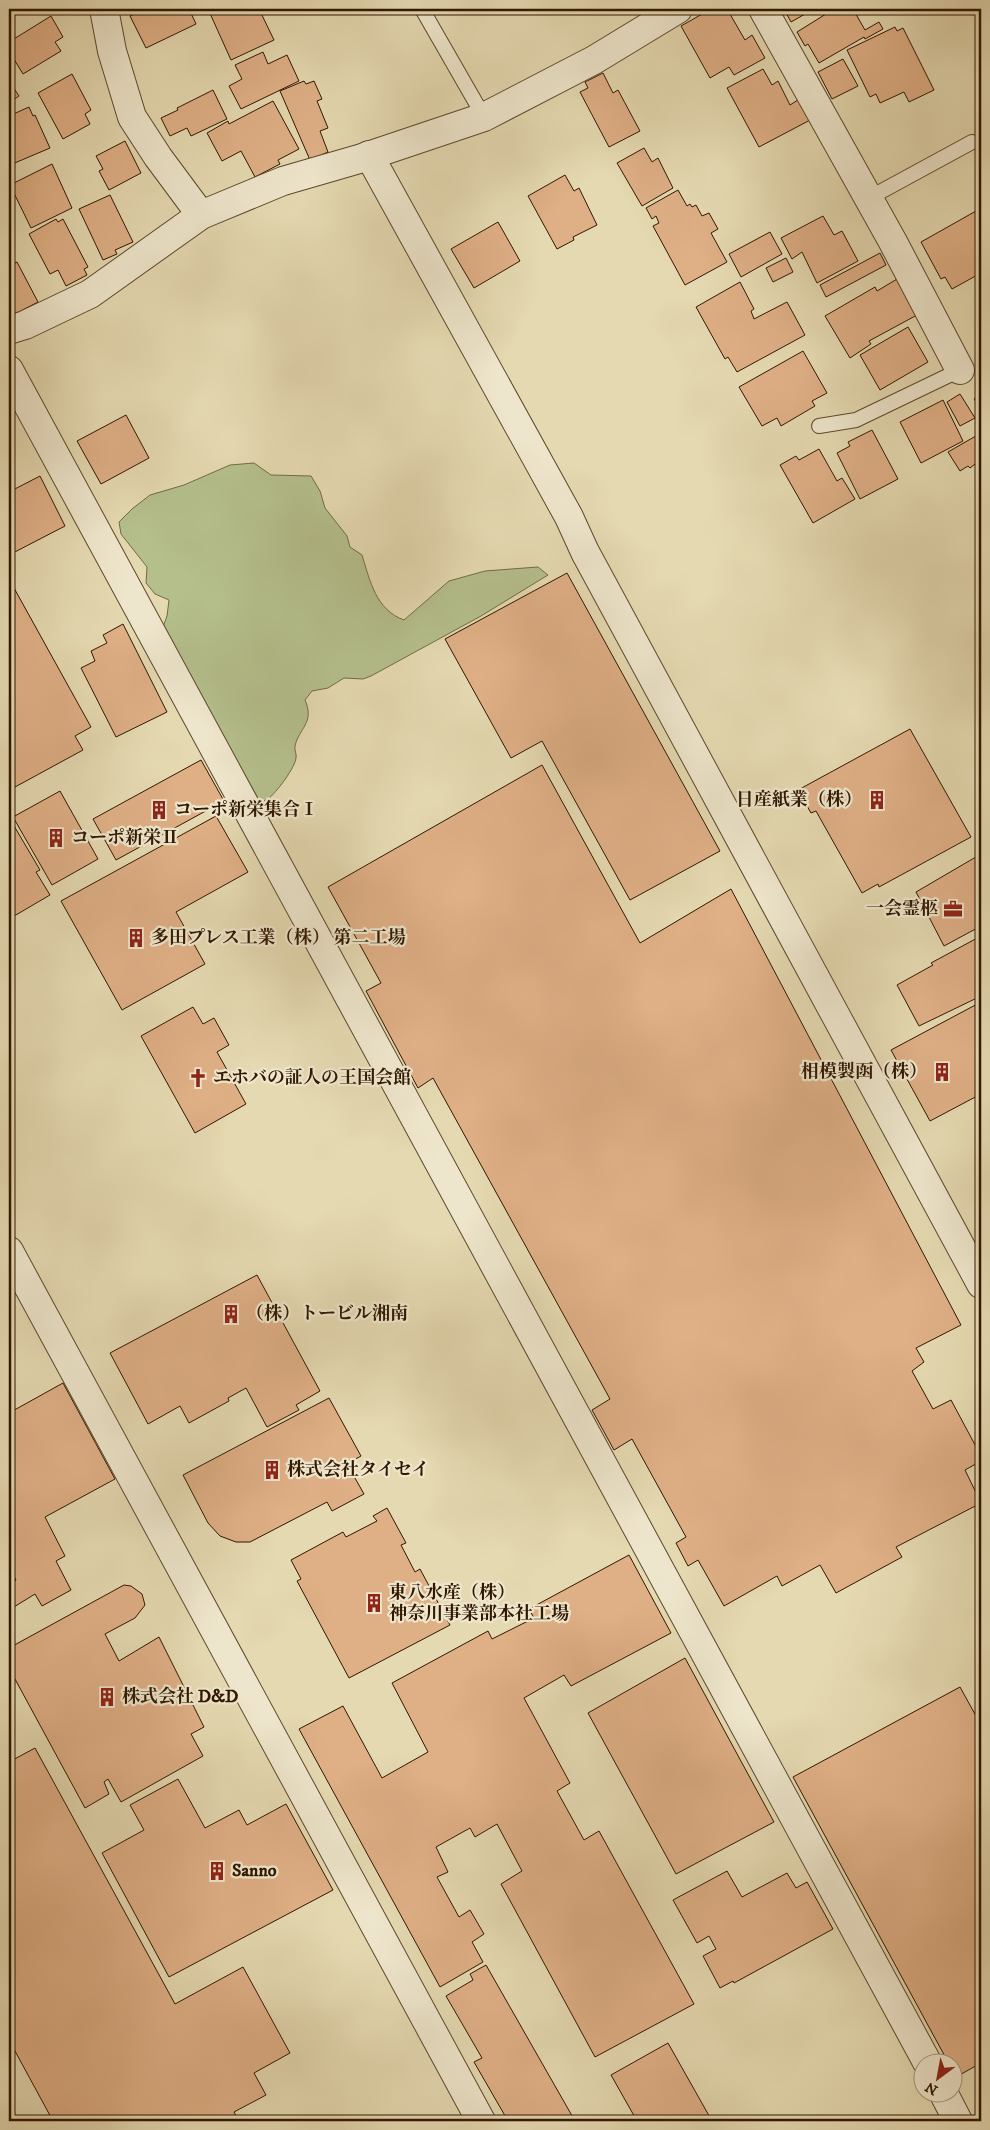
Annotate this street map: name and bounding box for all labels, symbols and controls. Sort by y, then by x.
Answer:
place label: 日産紙業（株） [736,789,862,811]
building icon: 日産紙業（株） [866,789,888,811]
building icon: コーポ新栄集合Ⅰ [148,799,170,821]
place label: コーポ新栄集合Ⅰ [174,799,318,821]
building icon: コーポ新栄Ⅱ [45,827,67,849]
place label: コーポ新栄Ⅱ [71,827,179,849]
place label: 一会霊柩 [866,898,938,920]
office icon: 一会霊柩 [942,898,964,920]
building icon: 多田プレス工業（株） 第二工場 [125,927,147,949]
place label: 多田プレス工業（株） 第二工場 [151,927,406,949]
place label: 相模製函（株） [801,1061,927,1083]
building icon: 相模製函（株） [931,1061,953,1083]
church icon: エホバの証人の王国会館 [187,1067,209,1089]
place label: エホバの証人の王国会館 [213,1067,411,1089]
building icon: （株）トービル湘南 [220,1303,242,1325]
place label: （株）トービル湘南 [246,1303,408,1325]
building icon: 株式会社タイセイ [261,1459,283,1481]
place label: 株式会社タイセイ [287,1459,430,1481]
place label: 東八水産（株） 神奈川事業部本社工場 [389,1582,569,1625]
building icon: 東八水産（株） 神奈川事業部本社工場 [363,1592,385,1614]
building icon: 株式会社 D&D [96,1686,118,1708]
place label: 株式会社 D&D [122,1686,239,1708]
building icon: Sanno [206,1860,228,1882]
place label: Sanno [232,1860,277,1882]
north arrow [912,2052,962,2102]
text: N [922,2077,941,2099]

